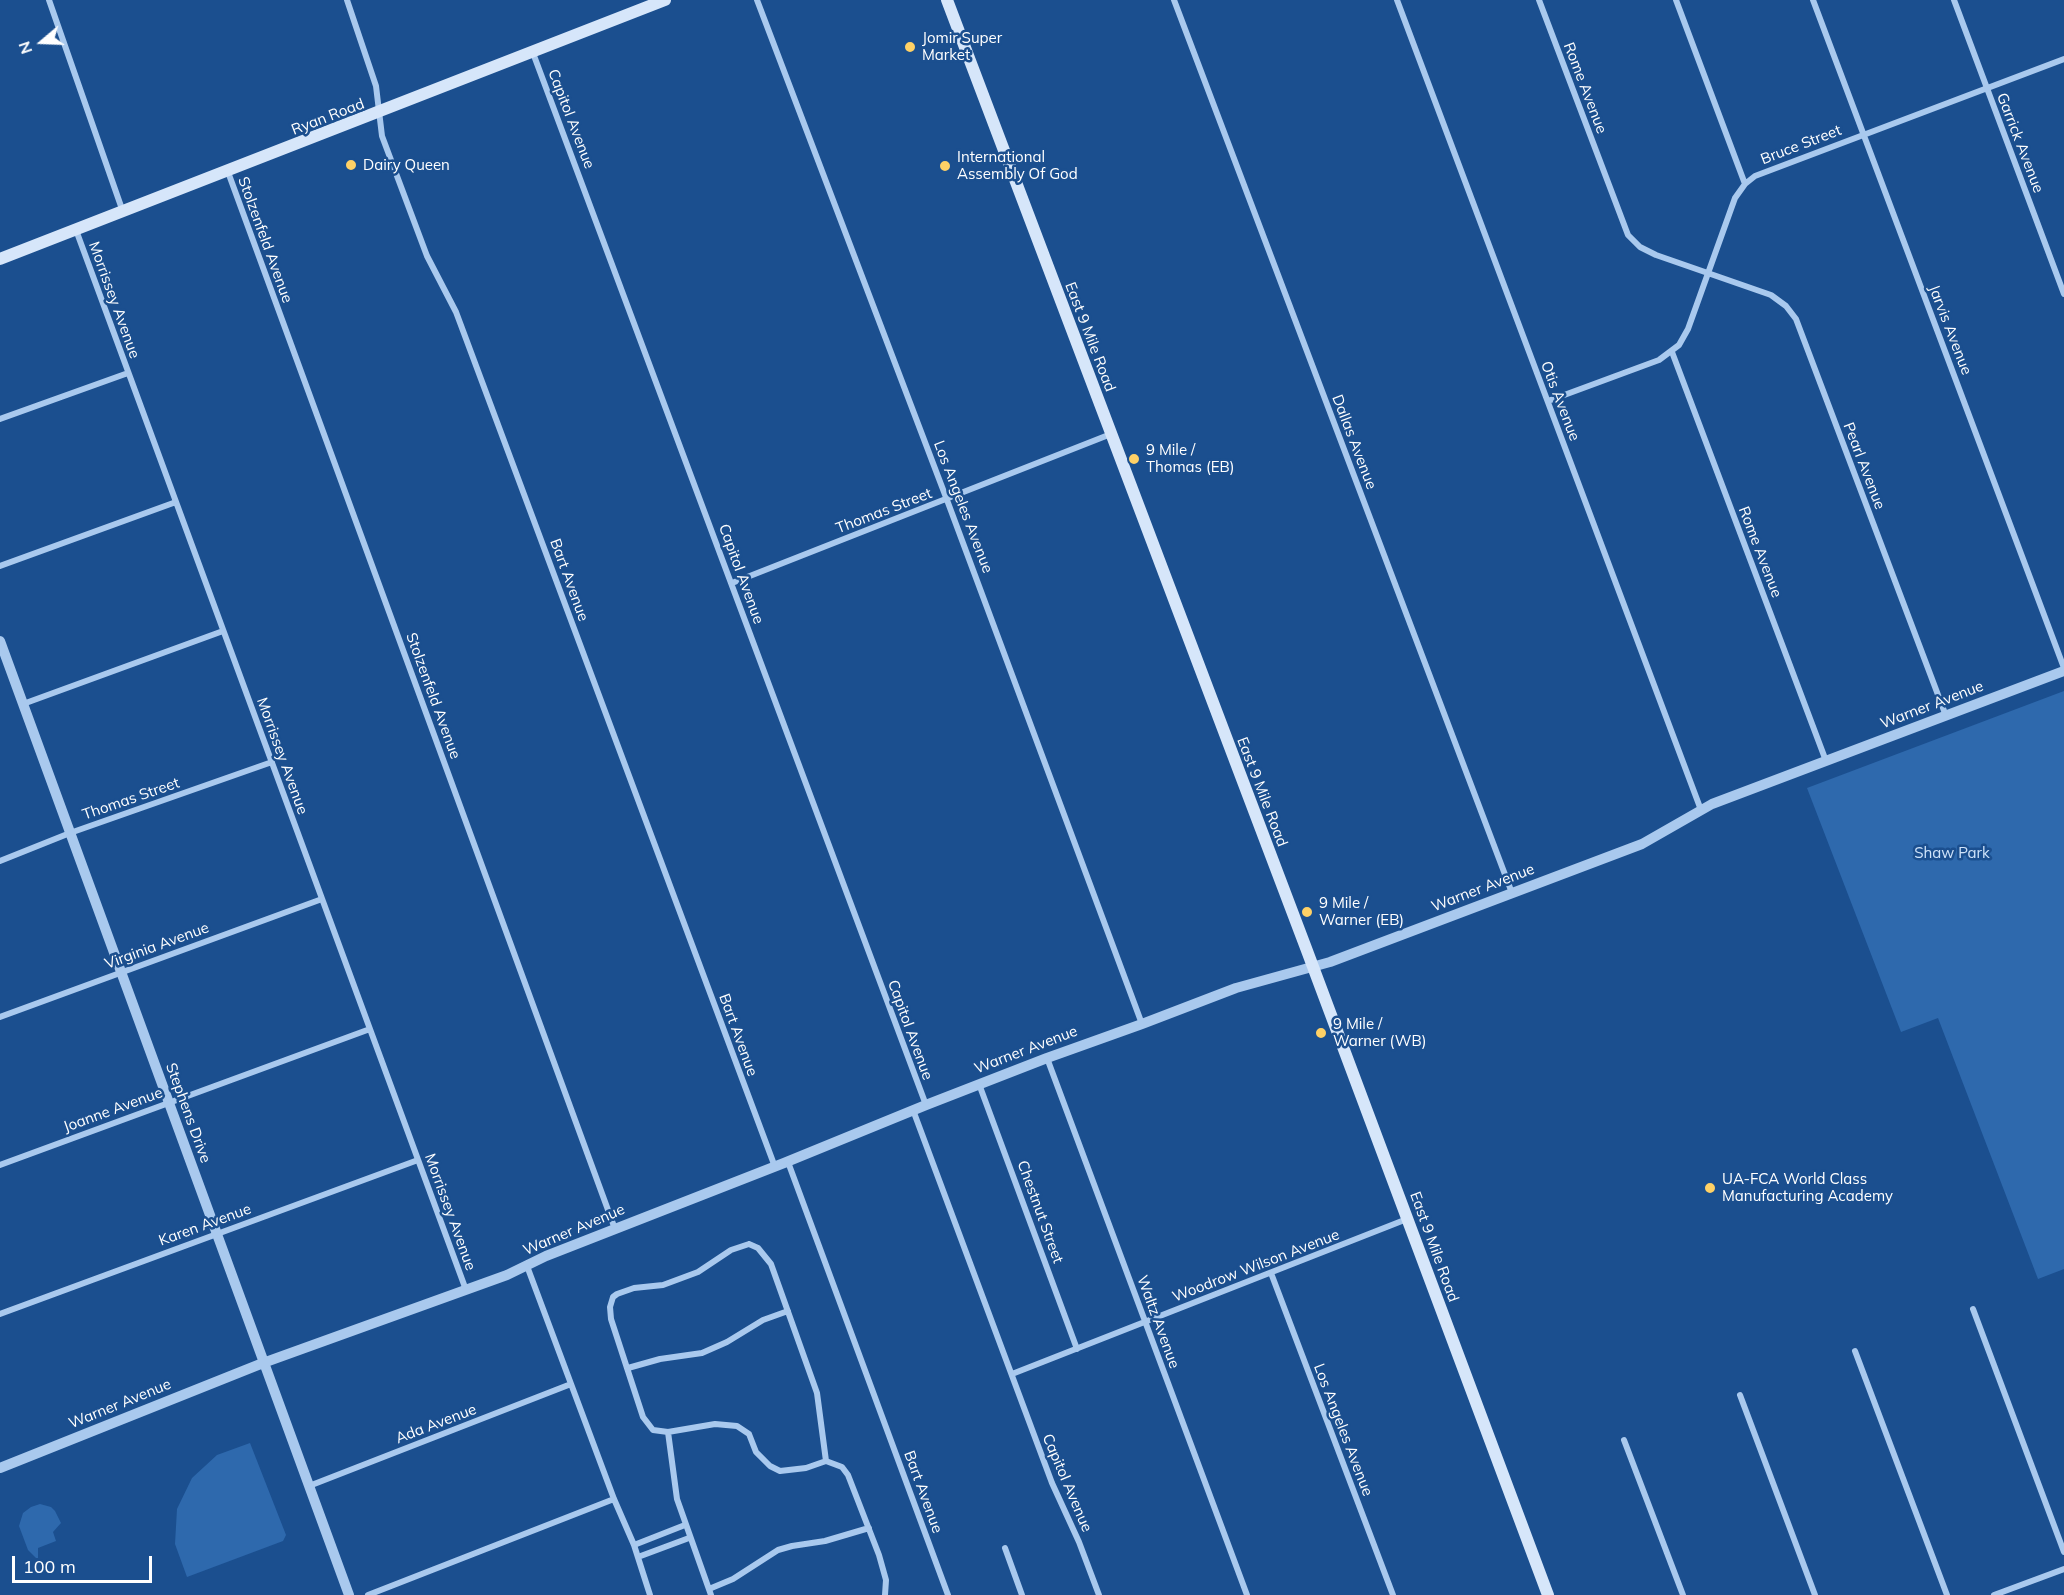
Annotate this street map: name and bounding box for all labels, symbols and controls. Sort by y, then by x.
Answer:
north arrow [12,12,72,72]
place label: Jomir Super Market [922,29,1002,64]
text: N [14,39,36,57]
marker: Jomir Super Market [903,40,917,54]
street label: Rome Avenue [1559,40,1611,136]
street label: Capitol Avenue [544,67,598,171]
street label: Garrick Avenue [1993,90,2047,196]
street label: Ryan Road [289,95,367,139]
street label: Bruce Street [1758,121,1844,169]
place label: International Assembly Of God [957,148,1078,183]
place label: Dairy Queen [363,156,450,174]
marker: Dairy Queen [344,158,358,172]
marker: International Assembly Of God [938,159,952,173]
street label: Stolzenfeld Avenue [234,174,296,306]
street label: Morrissey Avenue [85,239,143,361]
street label: East 9 Mile Road [1061,280,1119,394]
street label: Jarvis Avenue [1925,282,1975,378]
street label: Otis Avenue [1537,359,1583,443]
street label: Dallas Avenue [1328,392,1380,492]
street label: Pearl Avenue [1839,420,1889,512]
street label: Los Angeles Avenue [929,438,997,576]
place label: 9 Mile / Thomas (EB) [1146,441,1234,476]
marker: 9 Mile / Thomas (EB) [1127,452,1141,466]
street label: Thomas Street [833,484,935,538]
street label: Rome Avenue [1734,504,1786,600]
street label: Capitol Avenue [715,522,767,626]
street label: Bart Avenue [546,536,592,624]
street label: Stolzenfeld Avenue [402,630,464,762]
street label: Warner Avenue [1878,677,1986,733]
street label: Morrissey Avenue [253,695,311,817]
street label: East 9 Mile Road [1233,735,1291,849]
street label: Thomas Street [80,774,182,824]
park label: Shaw Park [1914,844,1990,862]
street label: Warner Avenue [1429,860,1537,916]
place label: 9 Mile / Warner (EB) [1319,894,1404,929]
marker: 9 Mile / Warner (EB) [1300,905,1314,919]
street label: Virginia Avenue [102,919,212,973]
street label: Capitol Avenue [884,978,936,1082]
street label: Bart Avenue [715,991,761,1079]
place label: 9 Mile / Warner (WB) [1333,1015,1426,1050]
street label: Warner Avenue [972,1022,1080,1078]
marker: 9 Mile / Warner (WB) [1314,1026,1328,1040]
street label: Stephens Drive [162,1061,214,1165]
street label: Joanne Avenue [61,1084,165,1136]
street label: Morrissey Avenue [421,1151,479,1273]
street label: Chestnut Street [1013,1158,1067,1266]
place label: UA-FCA World Class Manufacturing Academy [1722,1170,1893,1205]
marker: UA-FCA World Class Manufacturing Academy [1703,1181,1717,1195]
street label: East 9 Mile Road [1406,1189,1462,1305]
street label: Karen Avenue [156,1200,254,1250]
street label: Warner Avenue [520,1200,628,1260]
street label: Woodrow Wilson Avenue [1170,1226,1342,1306]
street label: Waltz Avenue [1133,1273,1183,1371]
street label: Los Angeles Avenue [1309,1361,1377,1499]
street label: Warner Avenue [66,1375,174,1433]
street label: Ada Avenue [393,1400,479,1448]
street label: Capitol Avenue [1038,1431,1096,1535]
street label: Bart Avenue [900,1448,946,1536]
scale bar [15,1544,154,1582]
text: 100 m [23,1555,76,1578]

